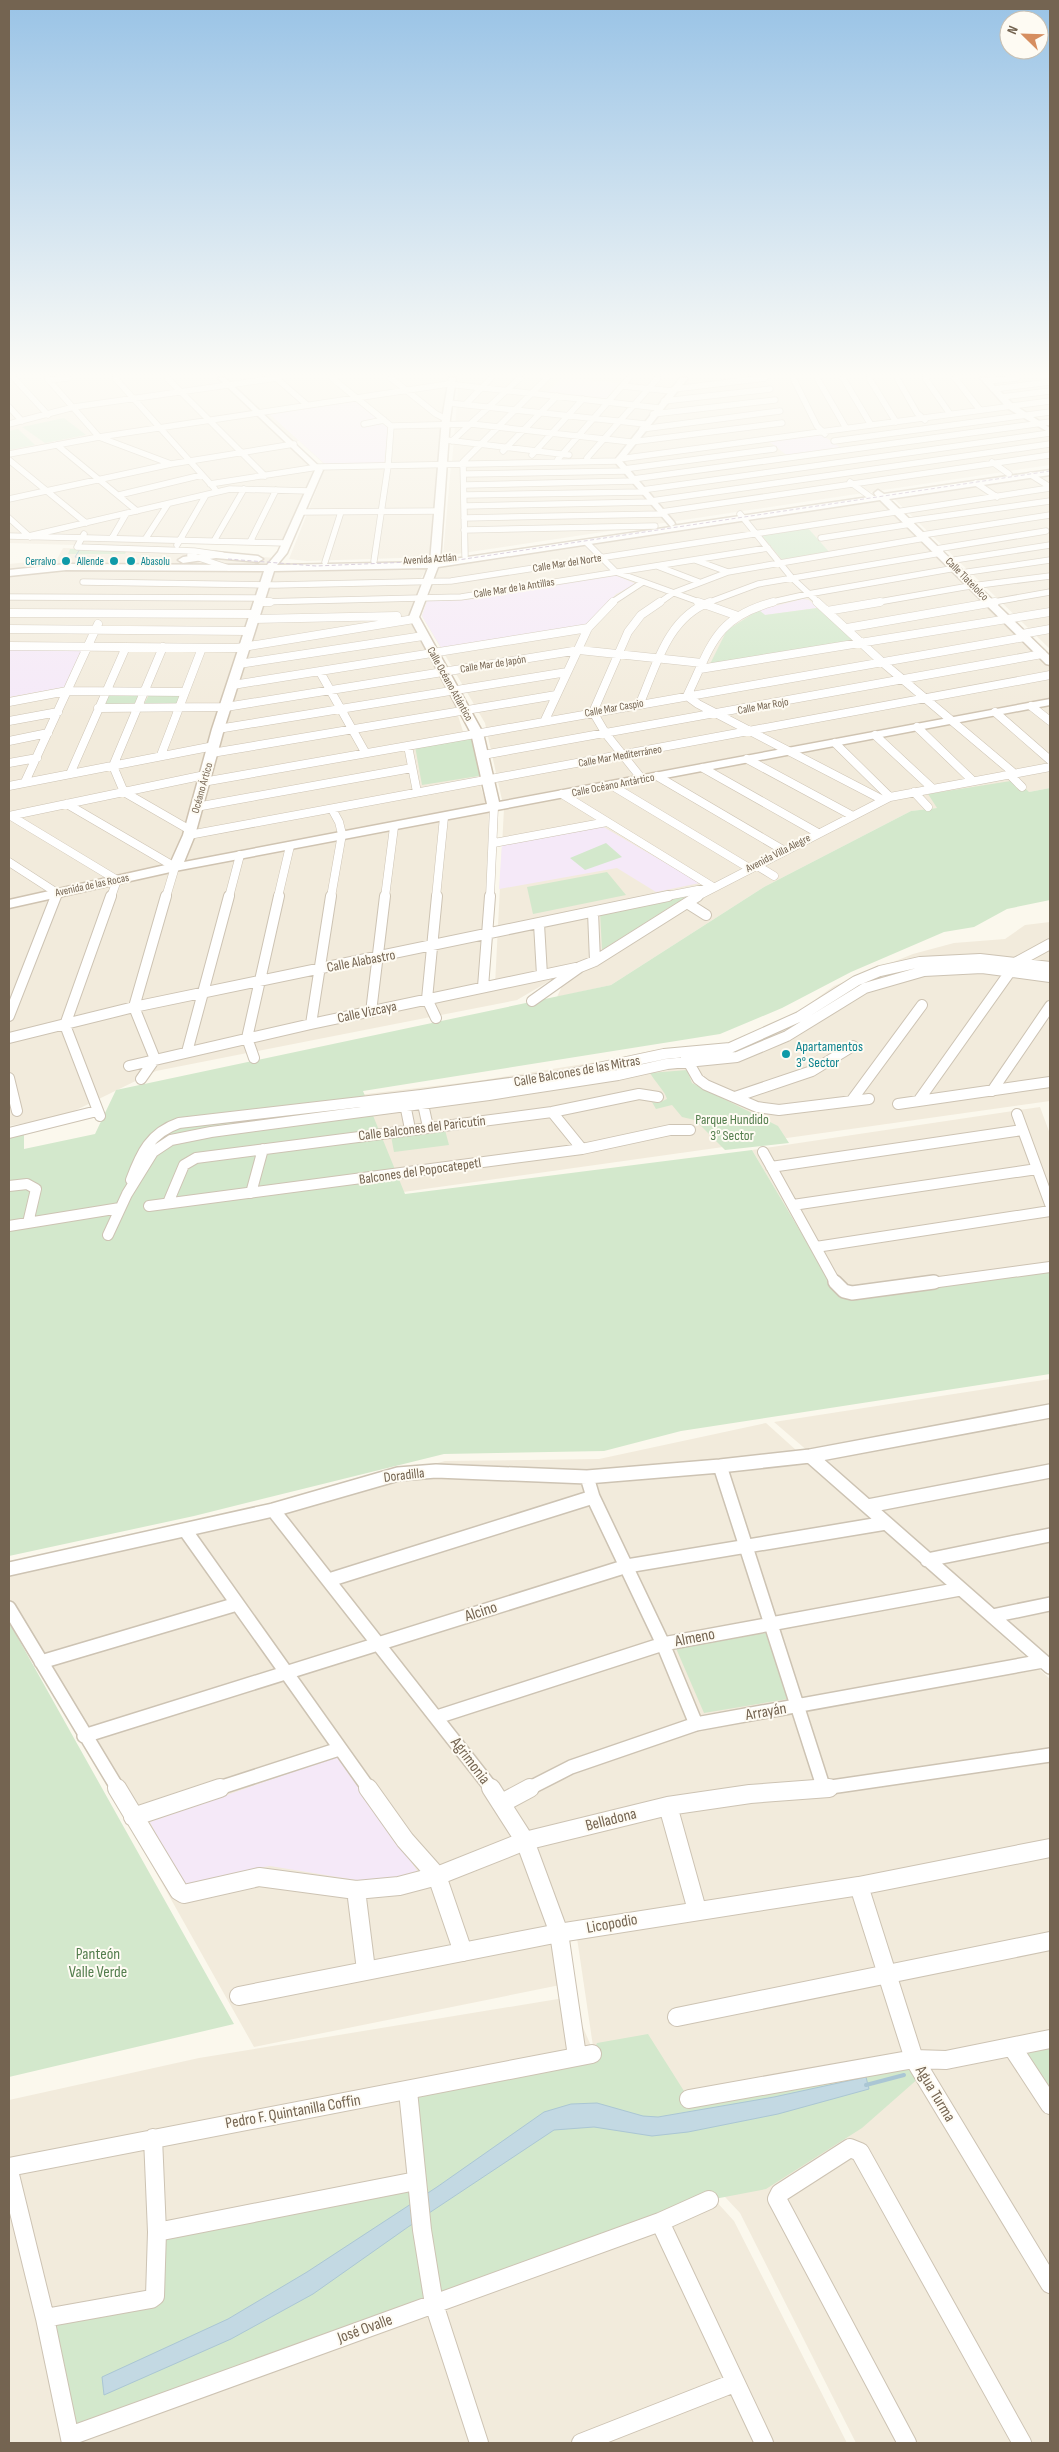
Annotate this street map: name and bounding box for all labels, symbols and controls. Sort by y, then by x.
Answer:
north arrow [999,10,1049,60]
text: N [1003,23,1022,37]
street label: Avenida Aztlán [402,551,457,567]
street label: Calle Mar del Norte [532,551,602,575]
place label: Cerralvo [25,555,56,568]
marker: Cerralvo [60,555,72,567]
place label: Allende [76,555,104,568]
marker: Allende [108,555,120,567]
marker: Abasolu [125,555,137,567]
place label: Abasolu [140,555,170,568]
street label: Calle Tlatelolco [943,555,992,604]
street label: Calle Mar de la Antillas [473,575,555,601]
street label: Calle Océano Atlántico [424,645,476,724]
street label: Calle Mar de Japón [459,652,527,676]
street label: Calle Mar Rojo [737,695,790,717]
street label: Calle Mar Caspio [583,696,645,720]
street label: Calle Mar Mediterráneo [577,742,663,770]
street label: Océano Ártico [189,761,216,815]
street label: Calle Océano Antártico [571,771,656,799]
street label: Avenida Villa Alegre [743,831,812,875]
street label: Avenida de las Rocas [53,871,130,899]
street label: Calle Alabastro [325,946,397,976]
street label: Calle Vizcaya [336,997,398,1027]
place label: Apartamentos 3° Sector [795,1038,863,1071]
marker: Apartamentos 3° Sector [780,1048,792,1060]
street label: Calle Balcones de las Mitras [513,1052,641,1090]
park label: Parque Hundido 3° Sector [695,1111,769,1144]
street label: Calle Balcones del Paricutín [358,1112,486,1144]
street label: Balcones del Popocatepetl [358,1154,482,1188]
street label: Doradilla [383,1464,425,1486]
street label: Alcino [461,1598,500,1626]
street label: Almeno [672,1625,717,1651]
street label: Arrayán [743,1699,788,1725]
street label: Agrimonia [446,1733,494,1788]
street label: Belladona [583,1804,639,1836]
street label: Licopodio [585,1910,639,1938]
park label: Panteón Valle Verde [69,1945,127,1982]
street label: Agua Turma [910,2062,959,2125]
street label: Pedro F. Quintanilla Coffin [224,2091,362,2133]
street label: José Ovalle [334,2310,395,2348]

